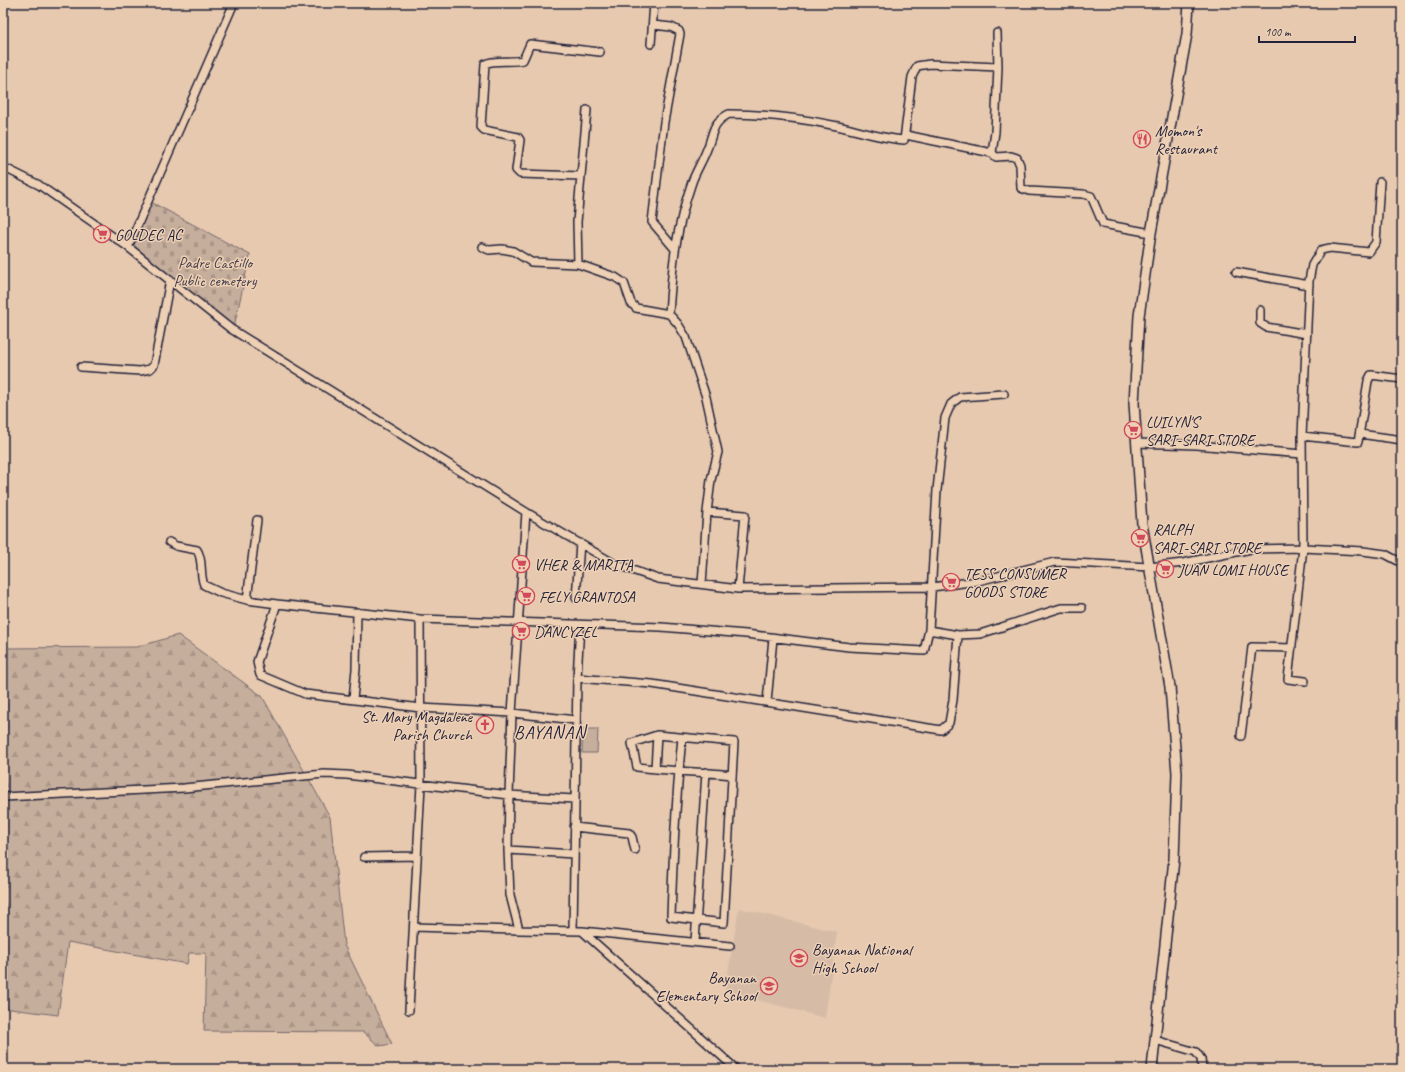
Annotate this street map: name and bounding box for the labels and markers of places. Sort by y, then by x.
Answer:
place label: Momon's Restaurant [1155,121,1219,159]
restaurant icon: Momon's Restaurant [1132,129,1152,149]
supermarket icon: GOLDEC AC [92,224,112,244]
place label: GOLDEC AC [115,225,184,245]
place label: LUILYN'S SARI-SARI STORE [1146,412,1257,450]
supermarket icon: LUILYN'S SARI-SARI STORE [1123,420,1143,440]
place label: RALPH SARI-SARI STORE [1153,520,1264,558]
supermarket icon: RALPH SARI-SARI STORE [1130,528,1150,548]
supermarket icon: VHER & MARITA [511,554,531,574]
place label: VHER & MARITA [534,555,634,575]
supermarket icon: JUAN LOMI HOUSE [1155,559,1175,579]
place label: JUAN LOMI HOUSE [1177,560,1290,580]
place label: TESS CONSUMER GOODS STORE [964,564,1068,602]
supermarket icon: TESS CONSUMER GOODS STORE [941,572,961,592]
supermarket icon: FELY GRANTOSA [516,586,536,606]
place label: FELY GRANTOSA [539,587,636,607]
supermarket icon: DANCYZEL [511,621,531,641]
place label: DANCYZEL [534,622,597,642]
place label: St. Mary Magdalene Parish Church [361,707,474,745]
church icon: St. Mary Magdalene Parish Church [475,715,495,735]
place label: Bayanan National High School [812,940,914,978]
school or university icon: Bayanan National High School [789,948,809,968]
place label: Bayanan Elementary School [656,968,759,1006]
school or university icon: Bayanan Elementary School [759,976,779,996]

